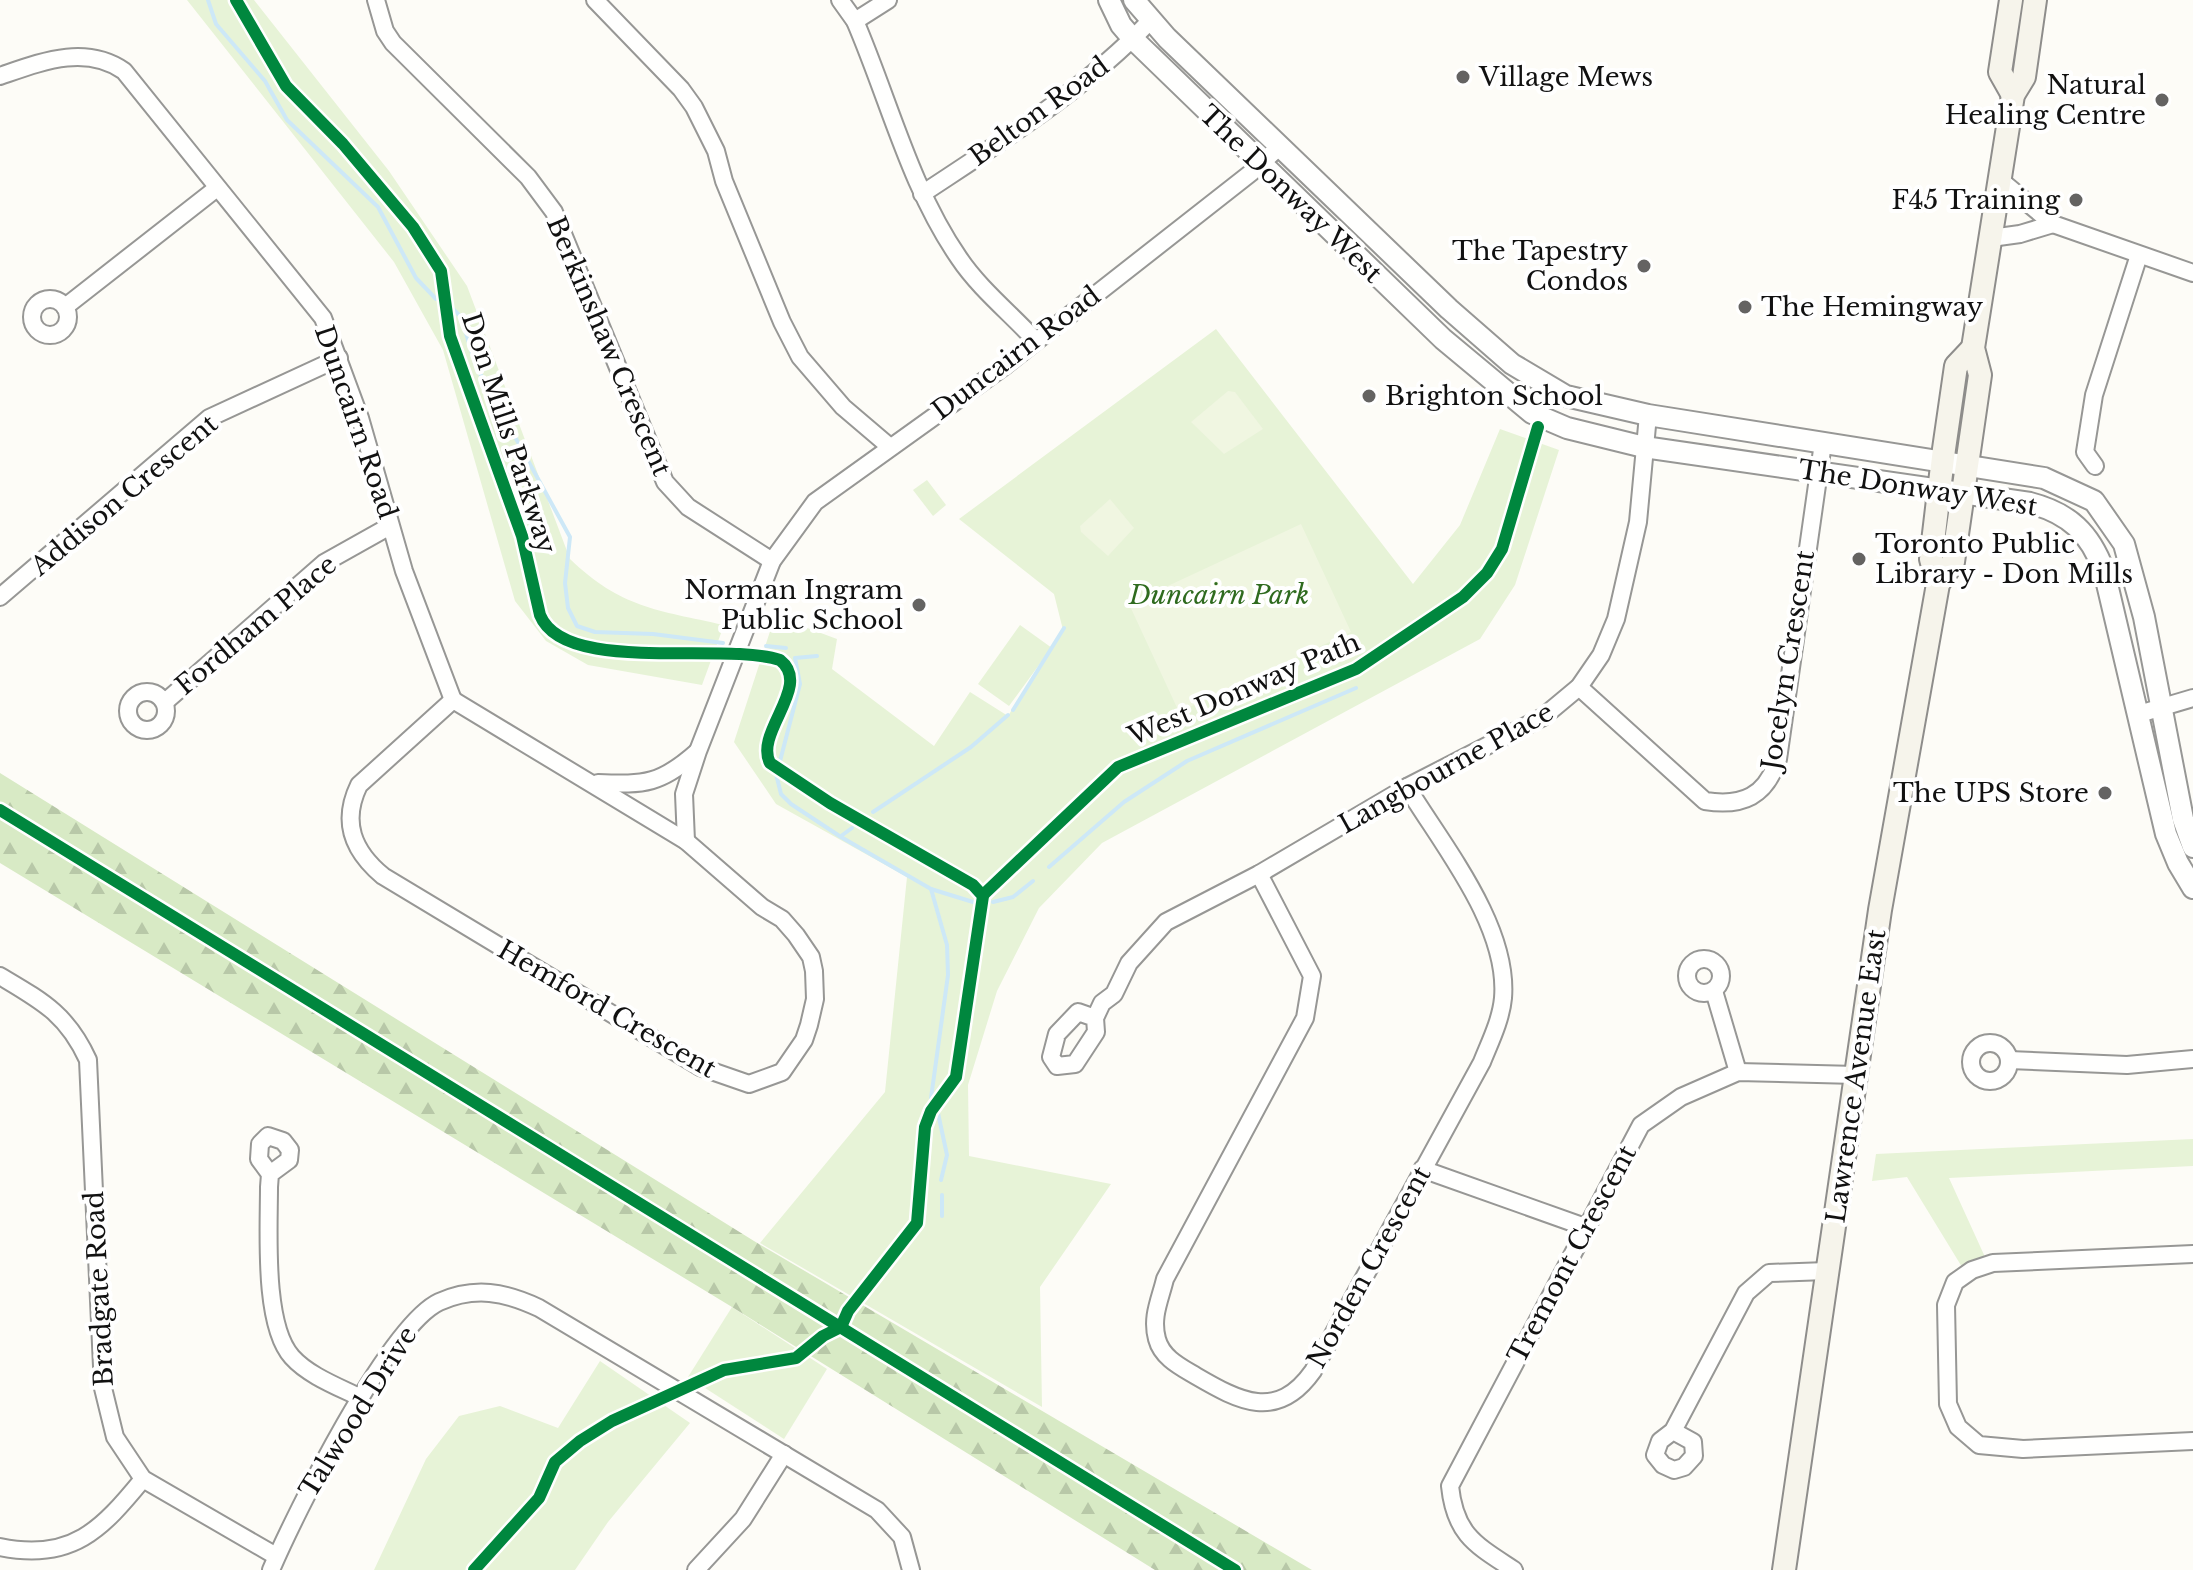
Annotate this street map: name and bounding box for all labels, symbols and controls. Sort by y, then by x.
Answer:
street label: Belton Road [963,50,1115,172]
place label: Village Mews [1478,61,1653,93]
marker: Village Mews [1454,68,1472,86]
place label: Natural Healing Centre [1945,69,2146,131]
marker: Natural Healing Centre [2153,91,2171,109]
street label: The Donway West [1193,99,1389,290]
place label: F45 Training [1892,184,2060,216]
marker: F45 Training [2067,191,2085,209]
street label: Berkinshaw Crescent [540,211,678,481]
place label: The Tapestry Condos [1452,235,1628,297]
marker: The Tapestry Condos [1635,257,1653,275]
street label: Duncairn Road [926,279,1106,427]
place label: The Hemingway [1761,291,1983,323]
marker: The Hemingway [1736,298,1754,316]
street label: Don Mills Parkway [455,308,563,558]
street label: Duncairn Road [308,321,404,523]
place label: Brighton School [1385,380,1603,412]
marker: Brighton School [1360,387,1378,405]
street label: Addison Crescent [23,407,224,583]
street label: The Donway West [1796,453,2040,523]
place label: Toronto Public Library - Don Mills [1875,528,2133,590]
street label: Fordham Place [169,548,343,702]
street label: Jocelyn Crescent [1754,548,1821,775]
marker: Toronto Public Library - Don Mills [1850,550,1868,568]
place label: Norman Ingram Public School [684,574,903,636]
park label: Duncairn Park [1128,579,1309,611]
marker: Norman Ingram Public School [910,596,928,614]
street label: West Donway Path [1122,626,1365,753]
street label: Langbourne Place [1333,696,1559,840]
place label: The UPS Store [1893,777,2089,809]
marker: The UPS Store [2096,784,2114,802]
street label: Lawrence Avenue East [1820,927,1893,1225]
street label: Hemford Crescent [492,933,722,1085]
street label: Tremont Crescent [1501,1139,1643,1369]
street label: Norden Crescent [1300,1160,1438,1374]
street label: Bradgate Road [78,1190,120,1388]
street label: Talwood Drive [293,1320,423,1504]

